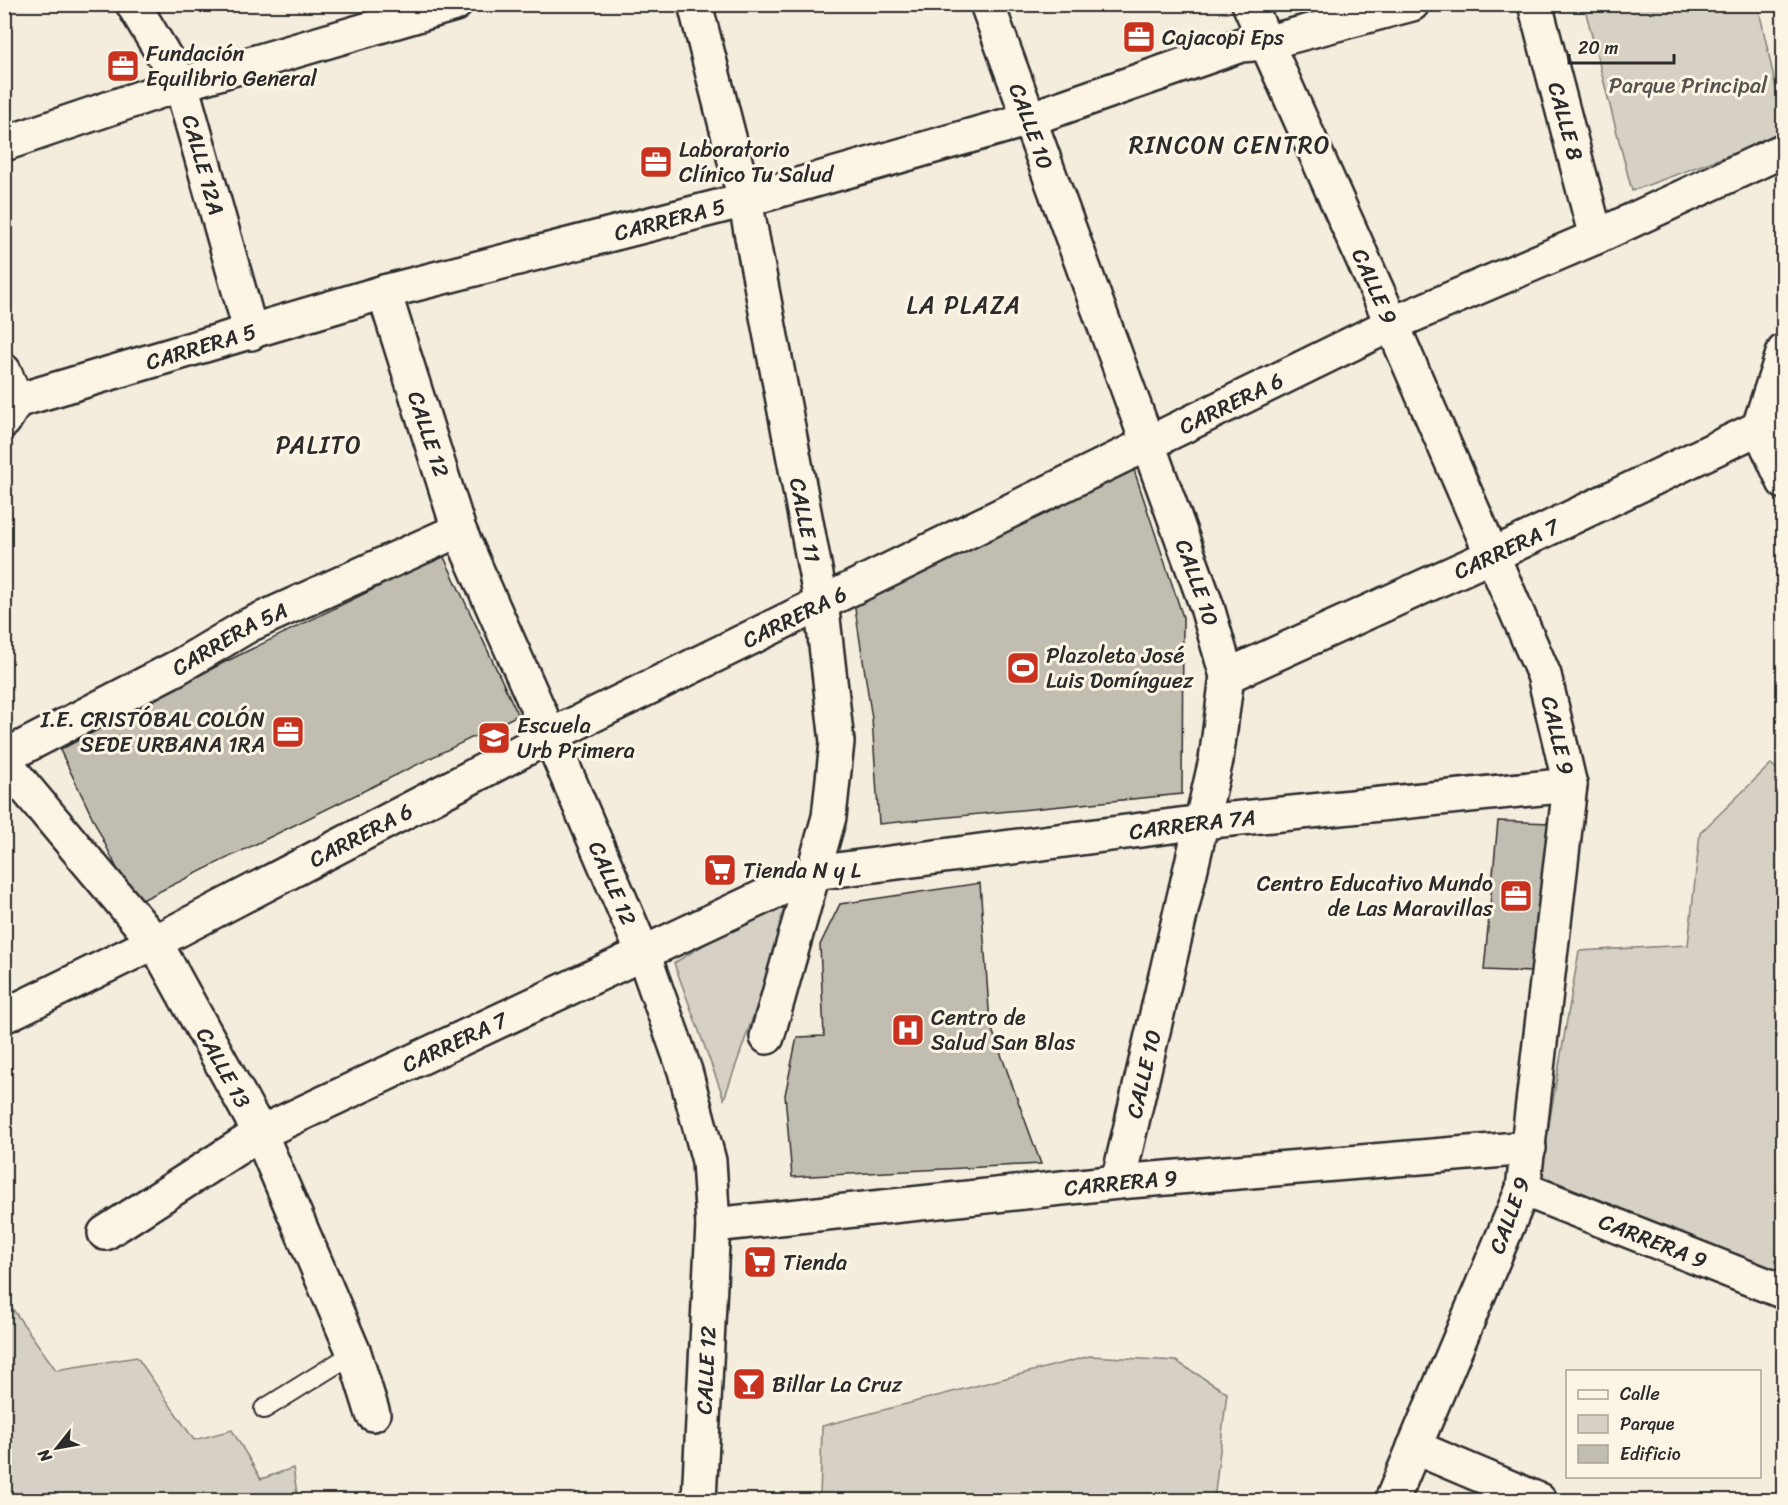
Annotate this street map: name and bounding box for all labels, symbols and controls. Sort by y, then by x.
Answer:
place label: Cajacopi Eps [1162,18,1285,57]
office icon: Cajacopi Eps [1121,19,1157,55]
scale bar [1569,27,1674,65]
text: 20 m [1578,32,1618,64]
place label: Fundación Equilibrio General [146,34,317,98]
office icon: Fundación Equilibrio General [105,48,141,84]
park label: Parque Principal [1609,66,1768,105]
street label: CALLE 10 [997,77,1065,175]
street label: CALLE 8 [1536,78,1595,165]
street label: CALLE 12A [170,110,236,220]
district label: RINCON CENTRO [1129,124,1331,166]
place label: Laboratorio Clínico Tu Salud [679,130,835,194]
office icon: Laboratorio Clínico Tu Salud [638,144,674,180]
street label: CARRERA 5 [610,187,730,253]
street label: CALLE 9 [1340,242,1409,331]
district label: LA PLAZA [906,284,1022,326]
street label: CARRERA 5 [141,312,261,382]
street label: CARRERA 6 [1172,361,1290,446]
street label: CALLE 12 [396,386,461,483]
district label: PALITO [276,424,362,466]
street label: CALLE 11 [778,475,832,566]
street label: CARRERA 7 [1447,507,1567,591]
street label: CALLE 10 [1164,534,1230,630]
street label: CARRERA 6 [735,575,854,659]
street label: CARRERA 5A [164,591,294,687]
place label: Plazoleta José Luis Domínguez [1046,636,1194,700]
sports icon: Plazoleta José Luis Domínguez [1005,650,1041,686]
street label: CALLE 9 [1530,692,1586,779]
place label: I.E. CRISTÓBAL COLÓN SEDE URBANA 1RA [40,700,265,764]
place label: Escuela Urb Primera [517,706,635,770]
office icon: I.E. CRISTÓBAL COLÓN SEDE URBANA 1RA [270,714,306,750]
school or university icon: Escuela Urb Primera [476,720,512,756]
street label: CARRERA 6 [302,792,420,879]
street label: CARRERA 7A [1127,798,1258,851]
street label: CALLE 12 [577,835,648,932]
place label: Tienda N y L [743,851,861,890]
supermarket icon: Tienda N y L [702,852,738,888]
place label: Centro Educativo Mundo de Las Maravillas [1257,864,1494,928]
office icon: Centro Educativo Mundo de Las Maravillas [1498,878,1534,914]
place label: Centro de Salud San Blas [931,998,1076,1062]
street label: CARRERA 7 [395,1000,515,1084]
hospital icon: Centro de Salud San Blas [890,1012,926,1048]
street label: CALLE 13 [185,1020,262,1116]
street label: CALLE 10 [1114,1026,1173,1122]
street label: CARRERA 9 [1062,1158,1179,1208]
street label: CALLE 9 [1477,1171,1541,1259]
street label: CARRERA 9 [1593,1202,1713,1280]
place label: Tienda [783,1243,847,1282]
supermarket icon: Tienda [742,1244,778,1280]
street label: CALLE 12 [684,1325,728,1415]
place label: Billar La Cruz [772,1365,903,1404]
bar icon: Billar La Cruz [731,1366,767,1402]
legend [1566,1370,1761,1478]
text: Calle [1620,1378,1660,1410]
text: Parque [1620,1408,1675,1440]
north arrow [27,1418,87,1478]
text: Edificio [1620,1438,1681,1470]
text: N [29,1442,60,1469]

